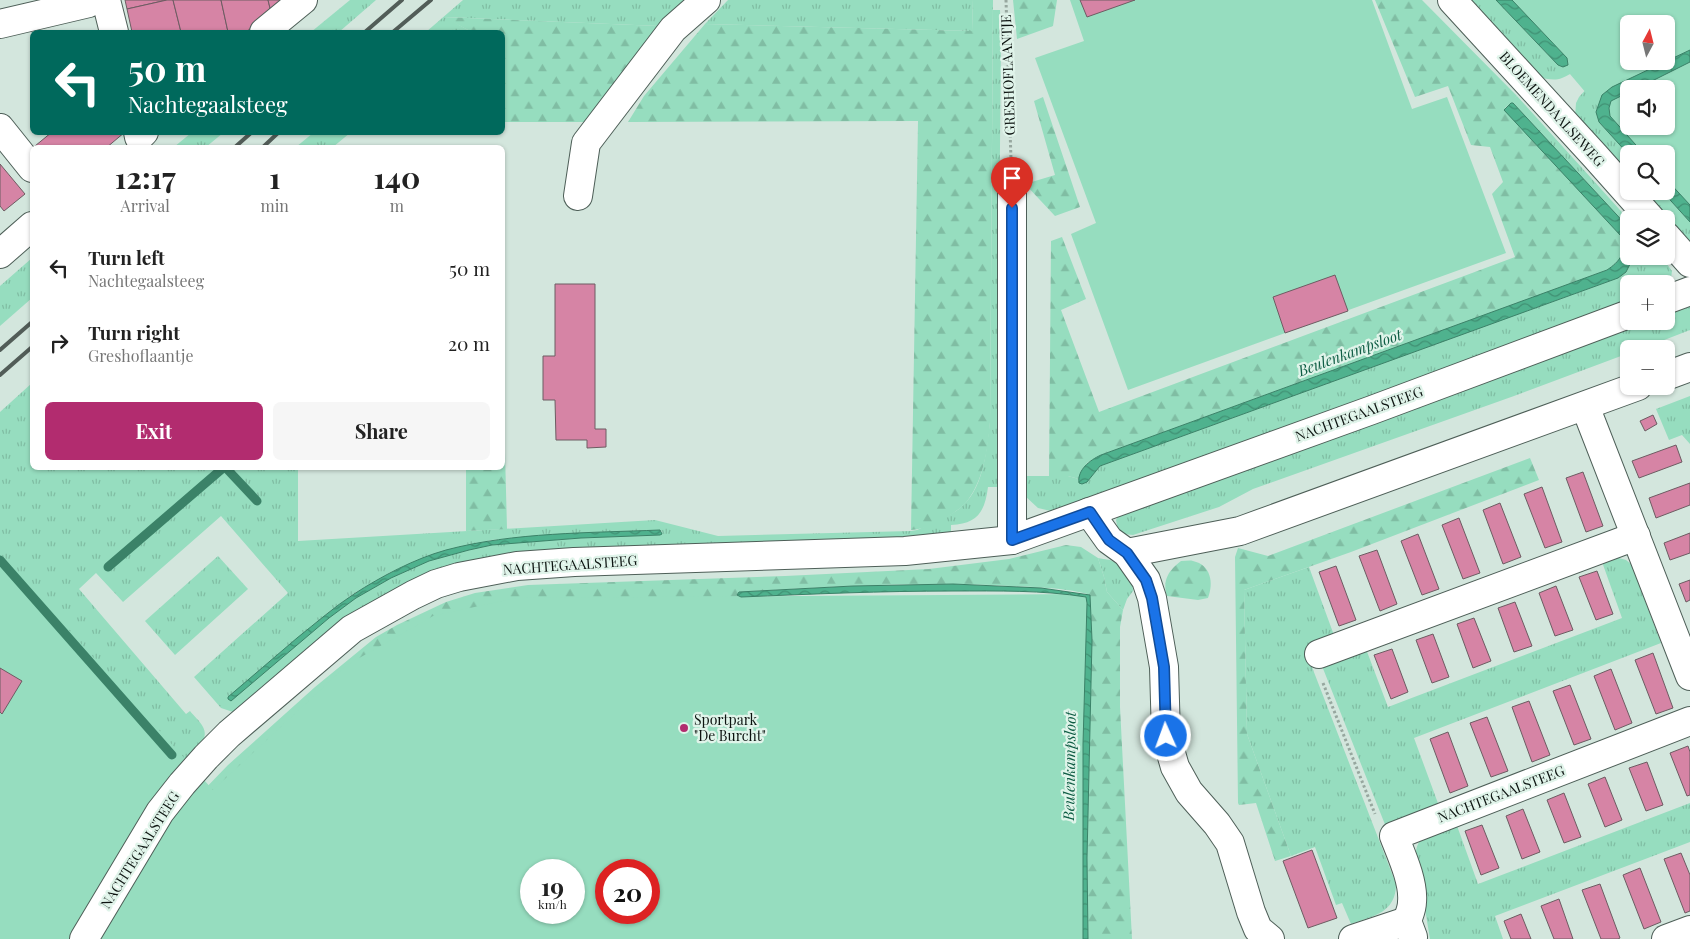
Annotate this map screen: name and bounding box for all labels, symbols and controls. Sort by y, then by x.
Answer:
street label: GRESHOFLAANTJE [996,14,1019,136]
north arrow [1620,15,1675,70]
map controls [1620,15,1675,395]
text: 50 m [128,44,206,91]
street label: BLOEMENDAALSEWEG [1496,47,1609,170]
icon: left [45,50,110,115]
button: sound [1620,80,1675,135]
text: Nachtegaalsteeg [128,89,288,119]
button: search [1620,145,1675,200]
text: 12:17 [115,157,176,197]
text: 1 [269,157,280,197]
text: 140 [374,157,420,197]
pin [991,157,1033,208]
icon: arrive [998,164,1026,192]
text: Arrival [121,195,170,216]
text: min [260,195,289,216]
text: m [390,195,404,216]
button: layers [1620,210,1675,265]
text: Turn left [88,244,165,270]
icon: left [45,254,73,282]
text: 50 m [449,255,490,281]
text: Nachtegaalsteeg [88,270,204,291]
button: + [1620,275,1675,330]
text: Turn right [88,319,180,345]
water label: Beulenkampsloot [1294,324,1405,380]
icon: right [45,329,73,357]
text: 20 m [448,330,490,356]
button: − [1620,340,1675,395]
text: Greshoflaantje [88,345,194,366]
street label: NACHTEGAALSTEEG [1292,382,1425,445]
button: Exit [45,402,263,460]
button: Share [273,402,490,460]
street label: NACHTEGAALSTEEG [502,550,638,579]
position arrow [1139,709,1191,761]
place label: Sportpark "De Burcht" [694,710,766,745]
water label: Beulenkampsloot [1058,710,1080,822]
marker: Sportpark "De Burcht" [678,722,690,734]
street label: NACHTEGAALSTEEG [1435,761,1567,827]
street label: NACHTEGAALSTEEG [96,788,183,912]
speed limit sign: 20 [595,859,660,924]
text: 19 [541,869,564,902]
text: km/h [538,896,567,912]

